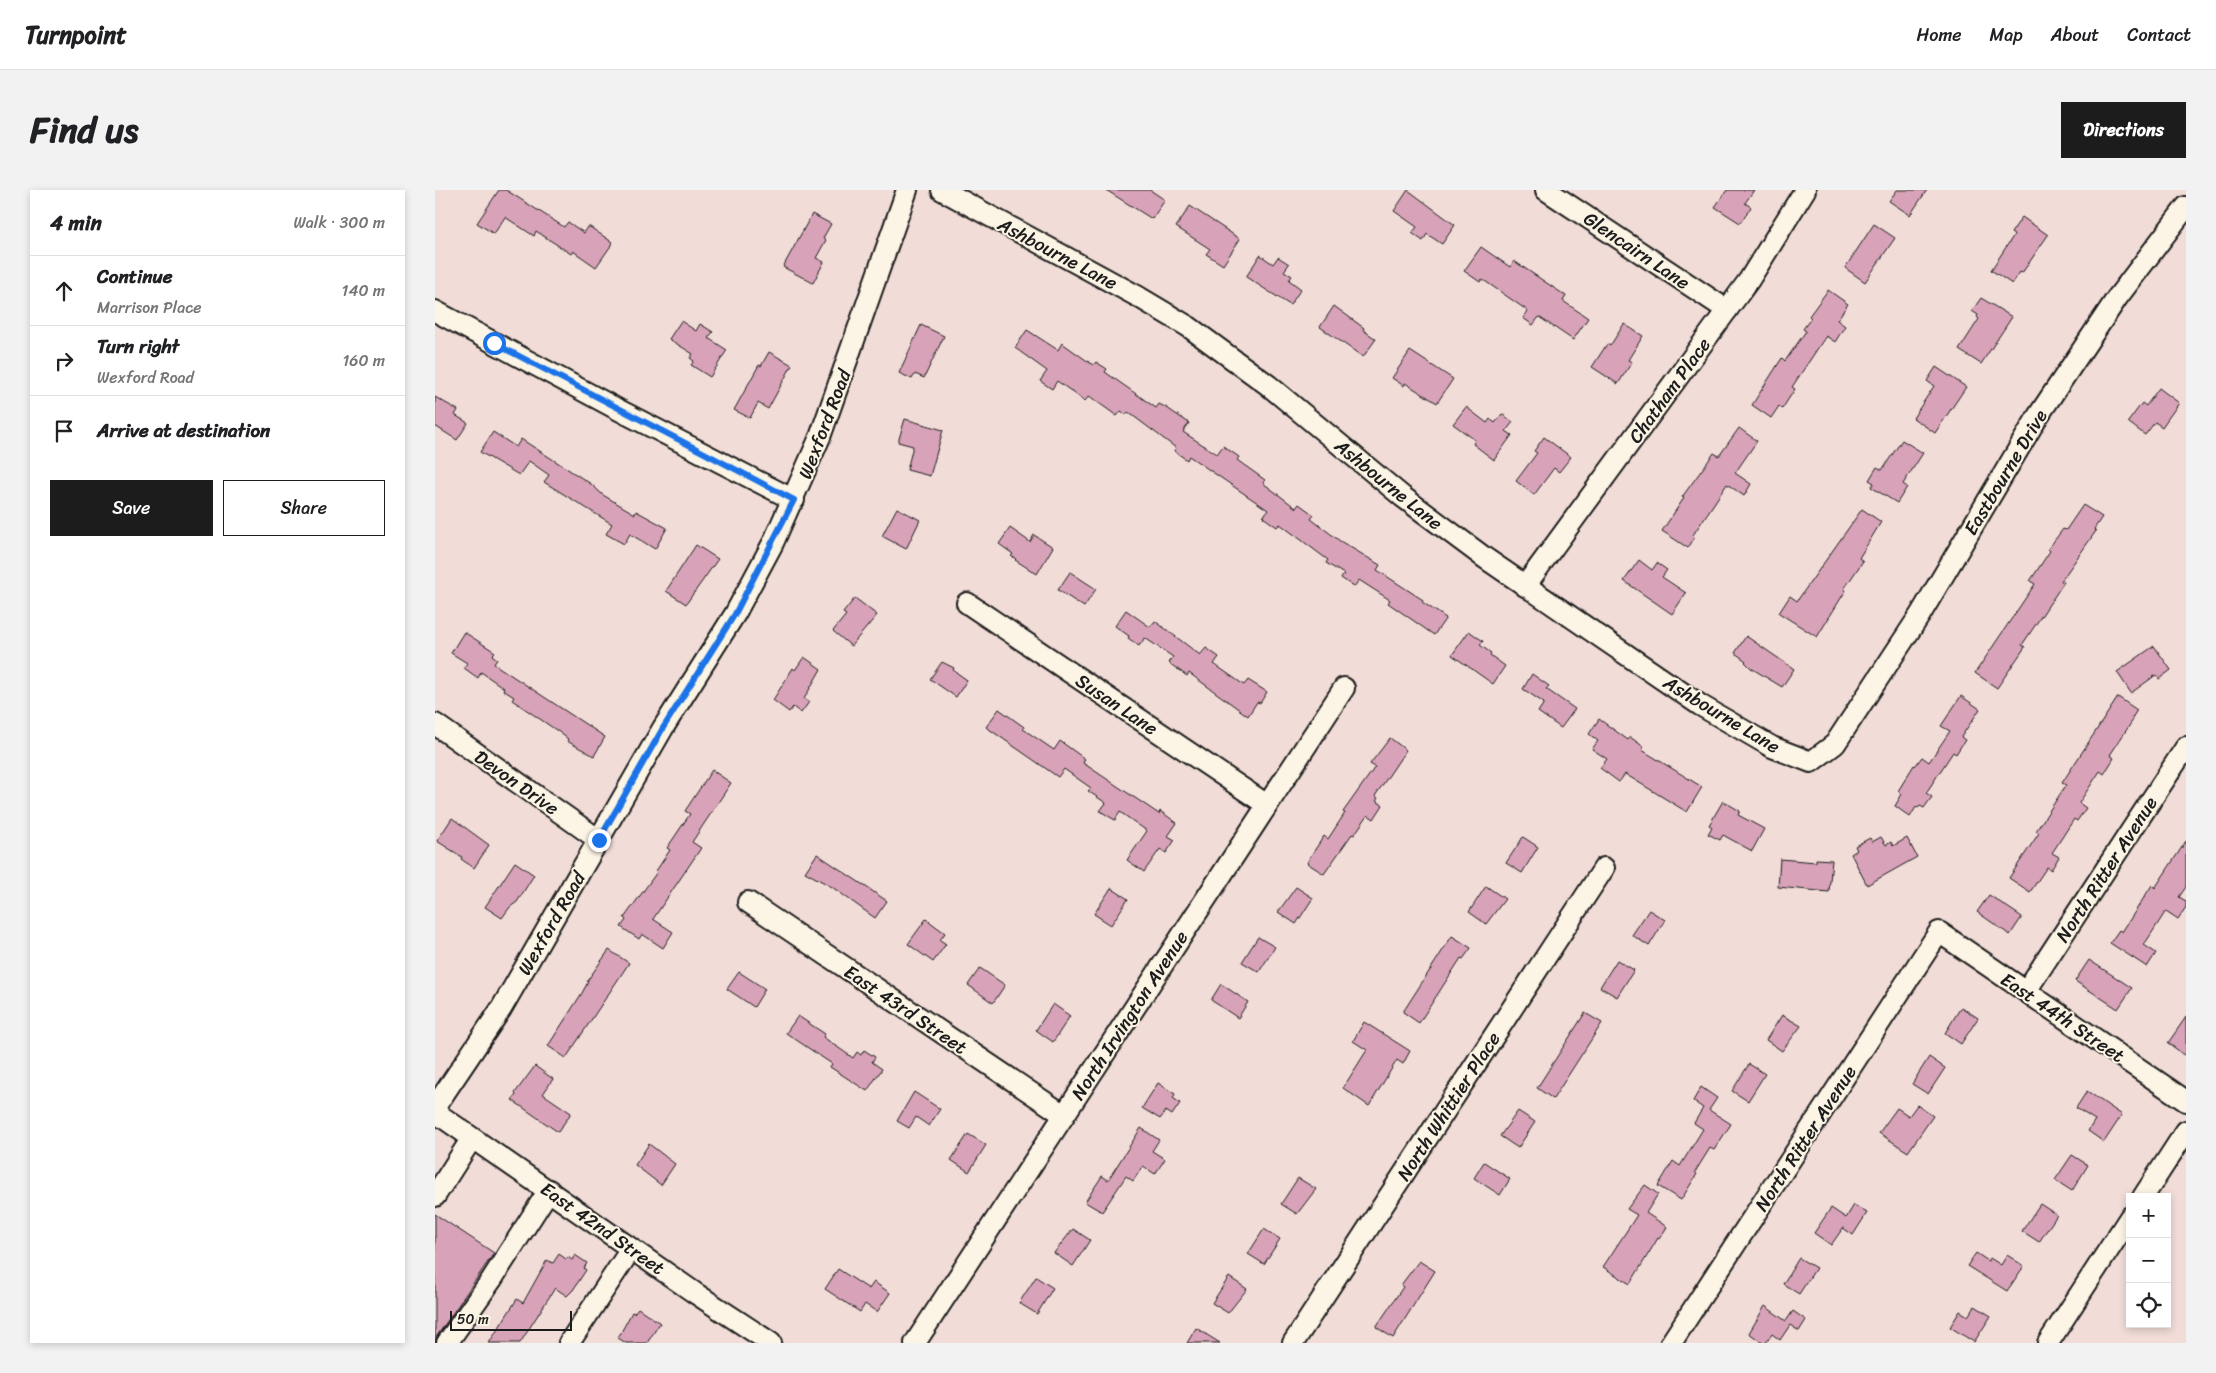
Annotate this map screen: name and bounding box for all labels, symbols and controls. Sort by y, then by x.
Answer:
text: Turnpoint [25,14,127,56]
text: Home [1917,19,1962,51]
text: Map [1990,19,2023,51]
text: About [2051,19,2099,51]
text: Contact [2127,19,2191,51]
text: Find us [30,99,138,161]
button: Directions [2061,102,2186,158]
street label: Glencairn Lane [1577,202,1697,299]
text: 4 min [50,204,102,242]
street label: Ashbourne Lane [991,207,1124,299]
text: Walk · 300 m [294,208,385,237]
text: Continue [97,260,173,293]
text: 140 m [342,276,385,305]
icon: ahead [50,277,78,305]
text: Marrison Place [97,293,201,322]
text: Turn right [97,330,179,363]
street label: Chatham Place [1619,330,1719,450]
route start [483,332,506,355]
text: 160 m [342,346,385,375]
icon: right [50,347,78,375]
text: Wexford Road [97,363,194,392]
street label: Wexford Road [788,364,861,484]
street label: Eastbourne Drive [1955,403,2056,542]
text: Arrive at destination [97,414,270,447]
icon: arrive [50,417,78,445]
street label: Ashbourne Lane [1326,430,1450,539]
button: Save [50,480,213,536]
button: Share [223,480,385,536]
street label: Susan Lane [1069,664,1165,744]
street label: Ashbourne Lane [1656,666,1787,763]
street label: Devon Drive [467,741,566,824]
street label: North Ritter Avenue [2047,789,2166,949]
route end [588,829,611,852]
street label: Wexford Road [508,864,595,981]
street label: North Irvington Avenue [1062,923,1197,1107]
street label: East 43rd Street [837,956,974,1063]
street label: East 44th Street [1994,963,2132,1071]
street label: North Whittier Place [1388,1025,1509,1188]
street label: North Ritter Avenue [1746,1058,1865,1218]
street label: East 42nd Street [533,1173,672,1284]
map controls [2126,1193,2171,1328]
button: + [2126,1193,2171,1238]
button: − [2126,1238,2171,1283]
button: locate [2126,1283,2171,1328]
text: 50 m [457,1307,489,1332]
scale bar [450,1308,573,1331]

